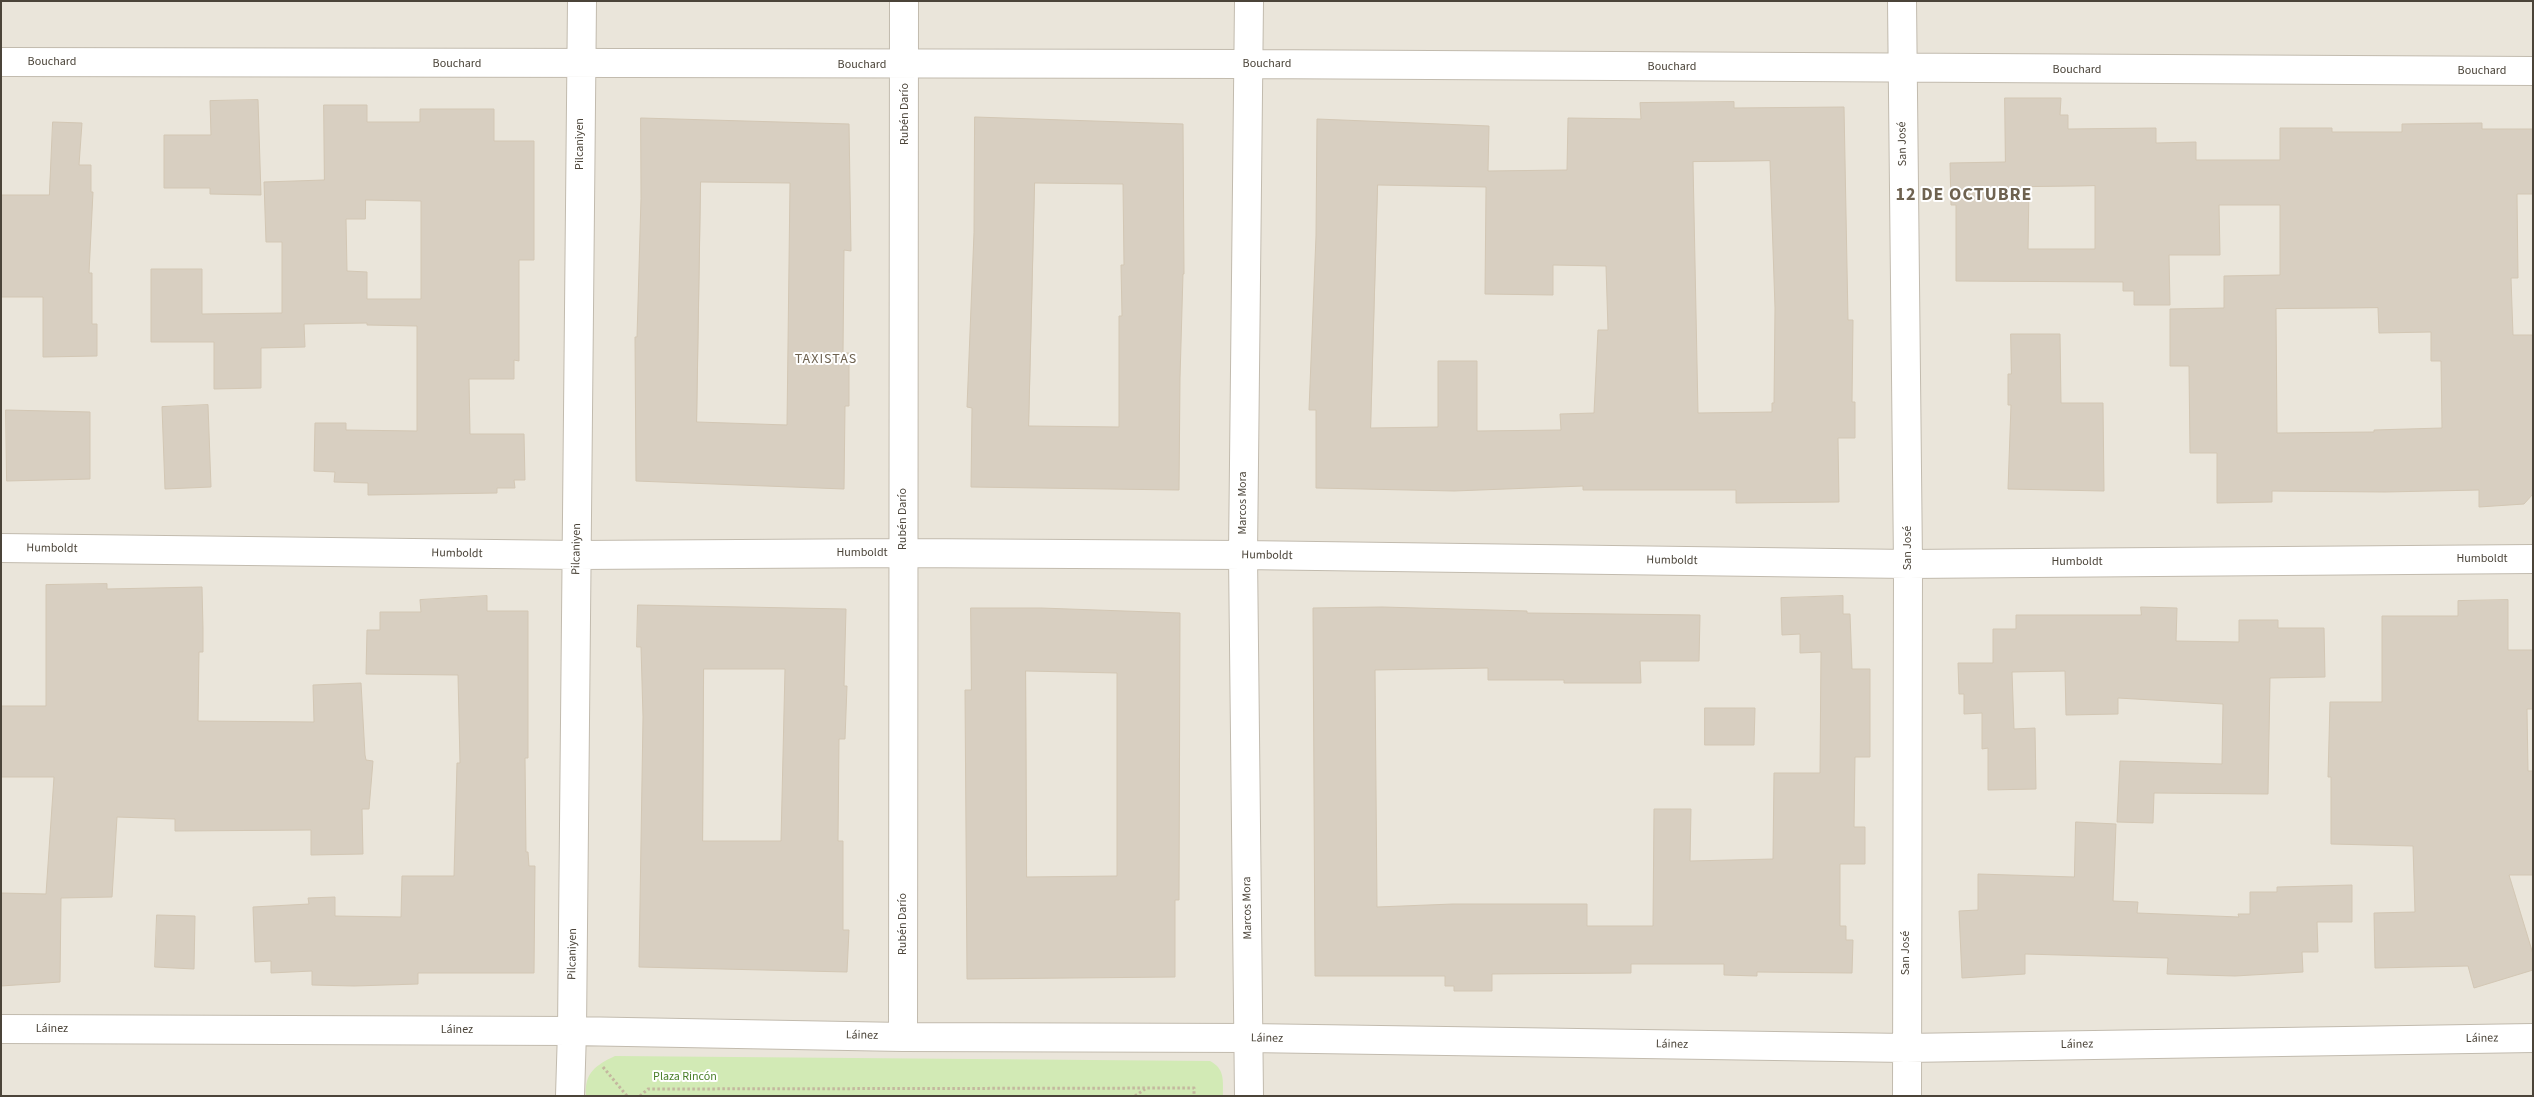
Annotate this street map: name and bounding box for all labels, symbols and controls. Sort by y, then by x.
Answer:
street label: Bouchard [28,55,76,69]
street label: Bouchard [433,57,481,71]
street label: Bouchard [1243,57,1291,71]
street label: Bouchard [838,58,886,72]
street label: Bouchard [1648,60,1696,74]
street label: Bouchard [2053,63,2101,77]
street label: Bouchard [2458,64,2506,78]
street label: Rubén Darío [898,83,912,145]
street label: Pilcaniyen [573,118,587,170]
street label: San José [1895,122,1911,166]
district label: 12 DE OCTUBRE [1894,185,2034,207]
district label: TAXISTAS [794,352,858,368]
street label: Marcos Mora [1236,471,1250,535]
street label: Rubén Darío [896,488,910,550]
street label: Pilcaniyen [569,523,585,575]
street label: San José [1901,526,1915,570]
street label: Humboldt [26,541,78,557]
street label: Humboldt [431,546,483,562]
street label: Humboldt [836,546,888,560]
street label: Humboldt [1241,548,1293,564]
street label: Humboldt [2456,552,2508,566]
street label: Humboldt [1646,553,1698,569]
street label: Humboldt [2051,555,2103,569]
street label: Marcos Mora [1240,876,1256,940]
street label: Rubén Darío [896,893,910,955]
street label: Pilcaniyen [565,928,581,980]
street label: San José [1899,931,1913,975]
street label: Láinez [36,1022,68,1036]
street label: Láinez [441,1023,473,1037]
street label: Láinez [846,1029,878,1043]
street label: Láinez [1251,1032,1283,1046]
street label: Láinez [2466,1032,2498,1046]
street label: Láinez [1656,1038,1688,1052]
street label: Láinez [2061,1038,2093,1052]
park label: Plaza Rincón [653,1070,717,1084]

